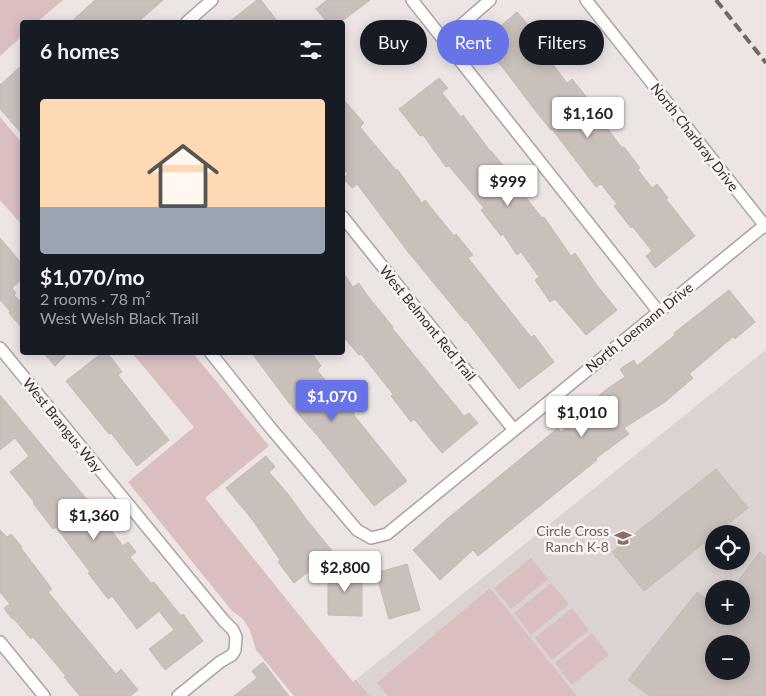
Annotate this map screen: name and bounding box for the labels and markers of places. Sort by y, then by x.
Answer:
pin: $1,160 [547,96,629,139]
pin: $999 [478,164,538,207]
pin: $1,070 [291,380,373,422]
pin: $1,010 [541,396,623,438]
pin: $1,360 [53,498,135,541]
place label: Circle Cross Ranch K-8 [536,522,609,555]
school or university icon: Circle Cross Ranch K-8 [613,528,633,548]
pin: $2,800 [304,550,386,593]

